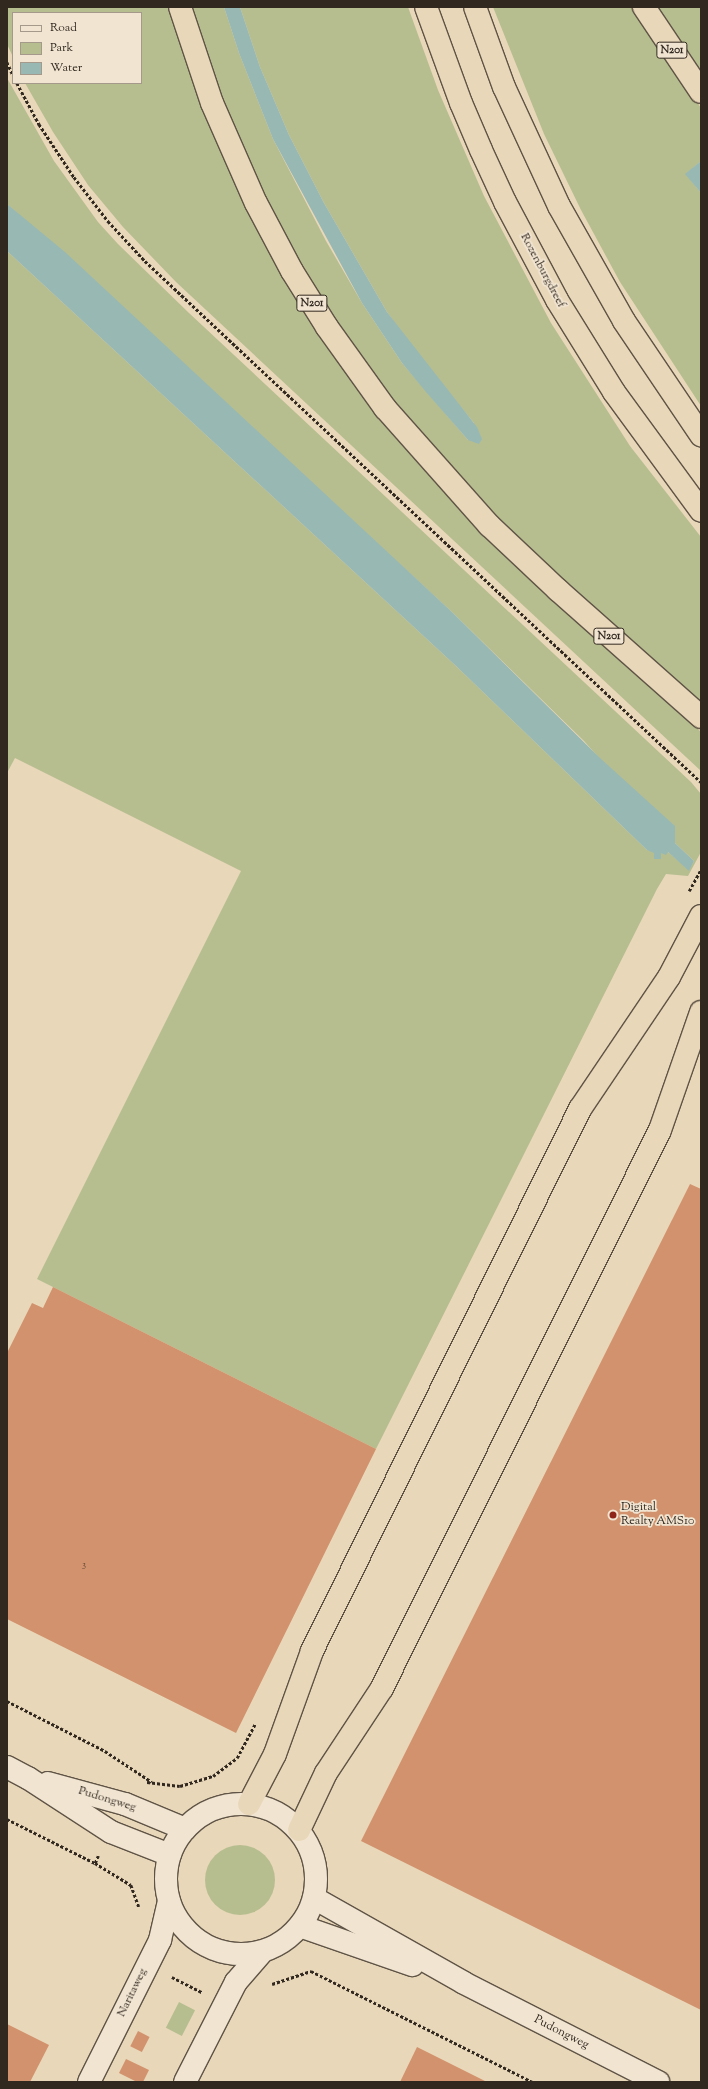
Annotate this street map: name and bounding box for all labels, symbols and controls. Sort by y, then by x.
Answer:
legend [12,12,142,84]
text: Road [50,19,77,37]
text: Park [50,39,73,57]
road number: N201 [656,41,688,59]
text: Water [50,59,82,77]
street label: Rozenburgdreef [516,231,568,311]
road number: N201 [296,294,328,312]
road number: N201 [593,627,625,645]
place label: Digital Realty AMS10 [621,1501,694,1529]
marker: Digital Realty AMS10 [608,1510,618,1520]
house number: 3 [82,1559,86,1571]
street label: Pudongweg [76,1784,138,1816]
street label: Naritaweg [115,1966,151,2020]
street label: Pudongweg [531,2013,591,2053]

